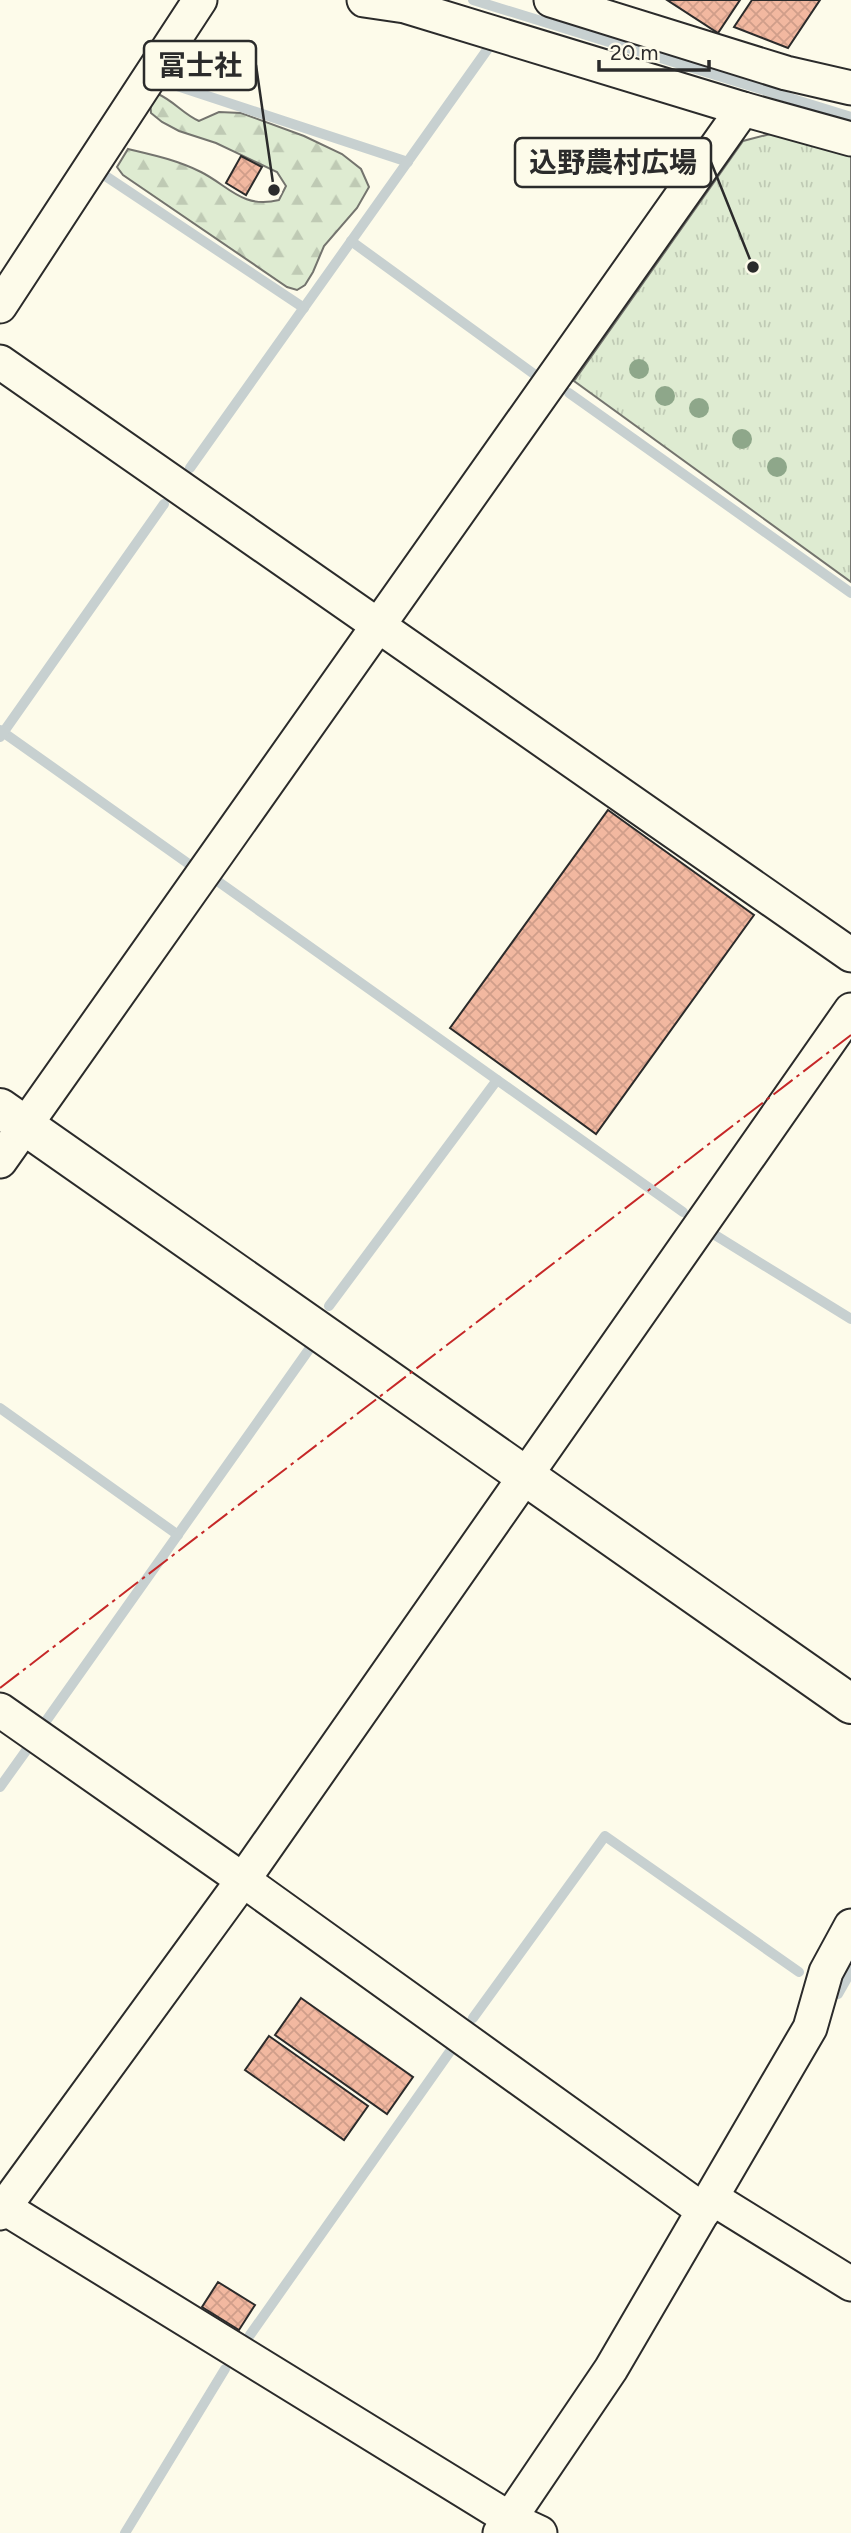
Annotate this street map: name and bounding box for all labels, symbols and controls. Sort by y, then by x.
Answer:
scale bar [599,28,709,72]
text: 20 m [610,40,658,65]
callout: 冨士社 [144,41,256,90]
text: 冨士社 [158,48,242,82]
callout: 込野農村広場 [515,138,711,187]
text: 込野農村広場 [529,145,697,179]

